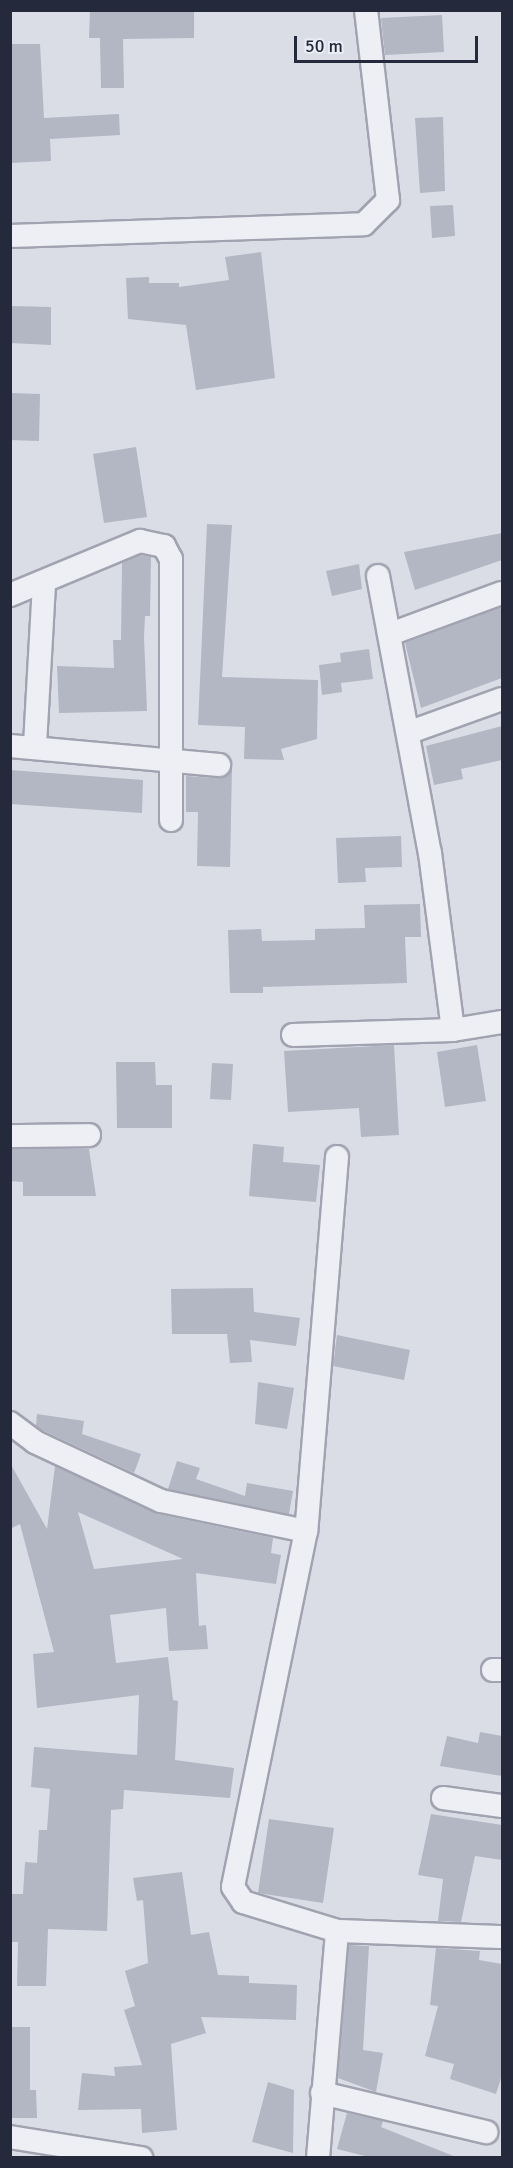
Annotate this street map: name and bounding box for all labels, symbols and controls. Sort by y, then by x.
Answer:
scale bar [297,24,482,62]
text: 50 m [305,35,343,57]

